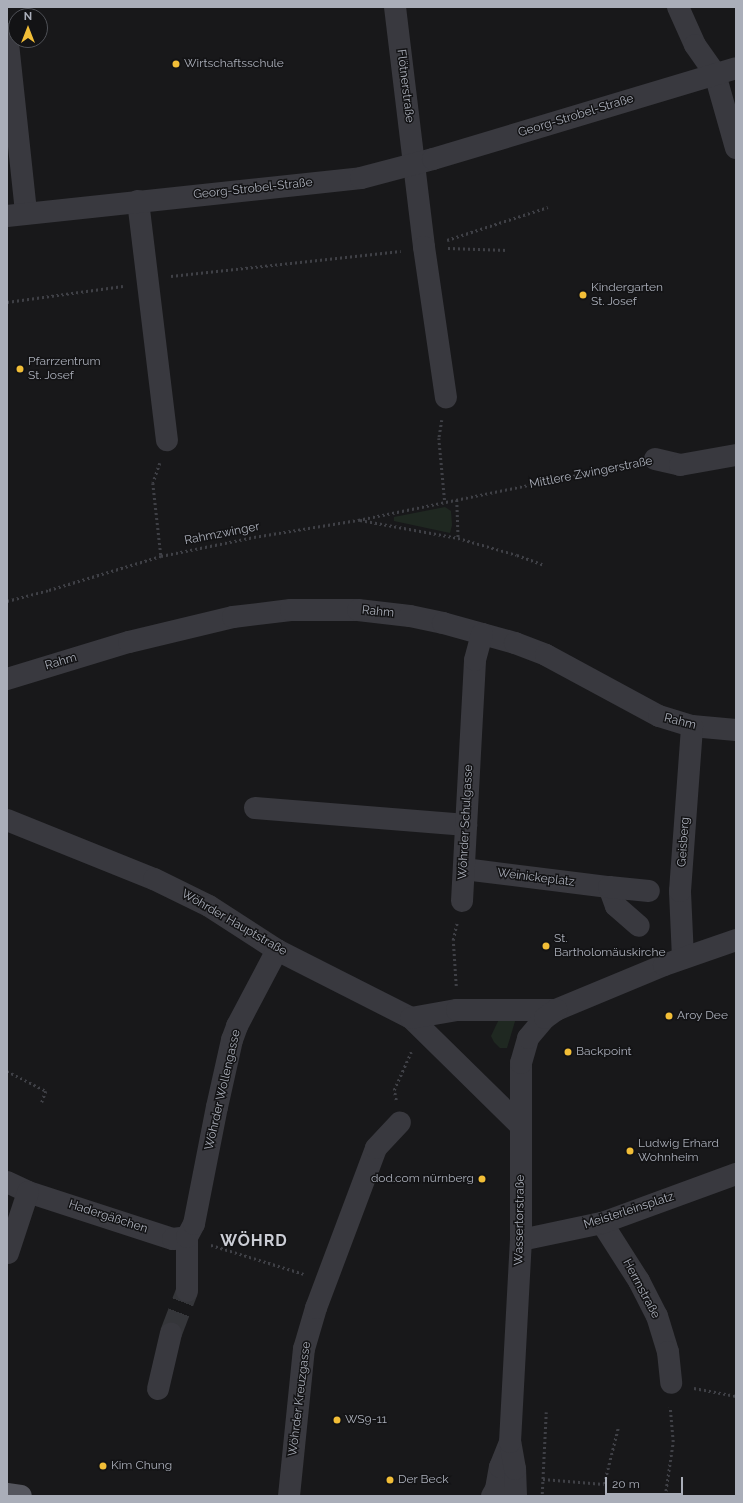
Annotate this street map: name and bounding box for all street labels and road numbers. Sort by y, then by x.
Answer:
street label: Flötnerstraße [393,48,417,124]
street label: Georg-Strobel-Straße [517,92,635,140]
street label: Georg-Strobel-Straße [193,176,313,202]
street label: Mittlere Zwingerstraße [528,454,654,492]
street label: Rahmzwinger [183,520,261,548]
street label: Rahm [361,603,395,621]
street label: Rahm [43,651,79,673]
street label: Rahm [663,711,697,733]
street label: Wöhrder Schulgasse [456,764,476,880]
street label: Geisberg [675,817,693,867]
street label: Weinickeplatz [497,866,575,890]
street label: Wöhrder Hauptstraße [179,887,289,959]
street label: Wöhrder Wollengasse [202,1028,244,1152]
street label: Wassertorstraße [512,1174,528,1266]
street label: Meisterleinsplatz [582,1190,676,1232]
street label: Hadergäßchen [67,1197,149,1237]
street label: Herrnstraße [619,1257,663,1321]
street label: Wöhrder Kreuzgasse [286,1341,314,1457]

